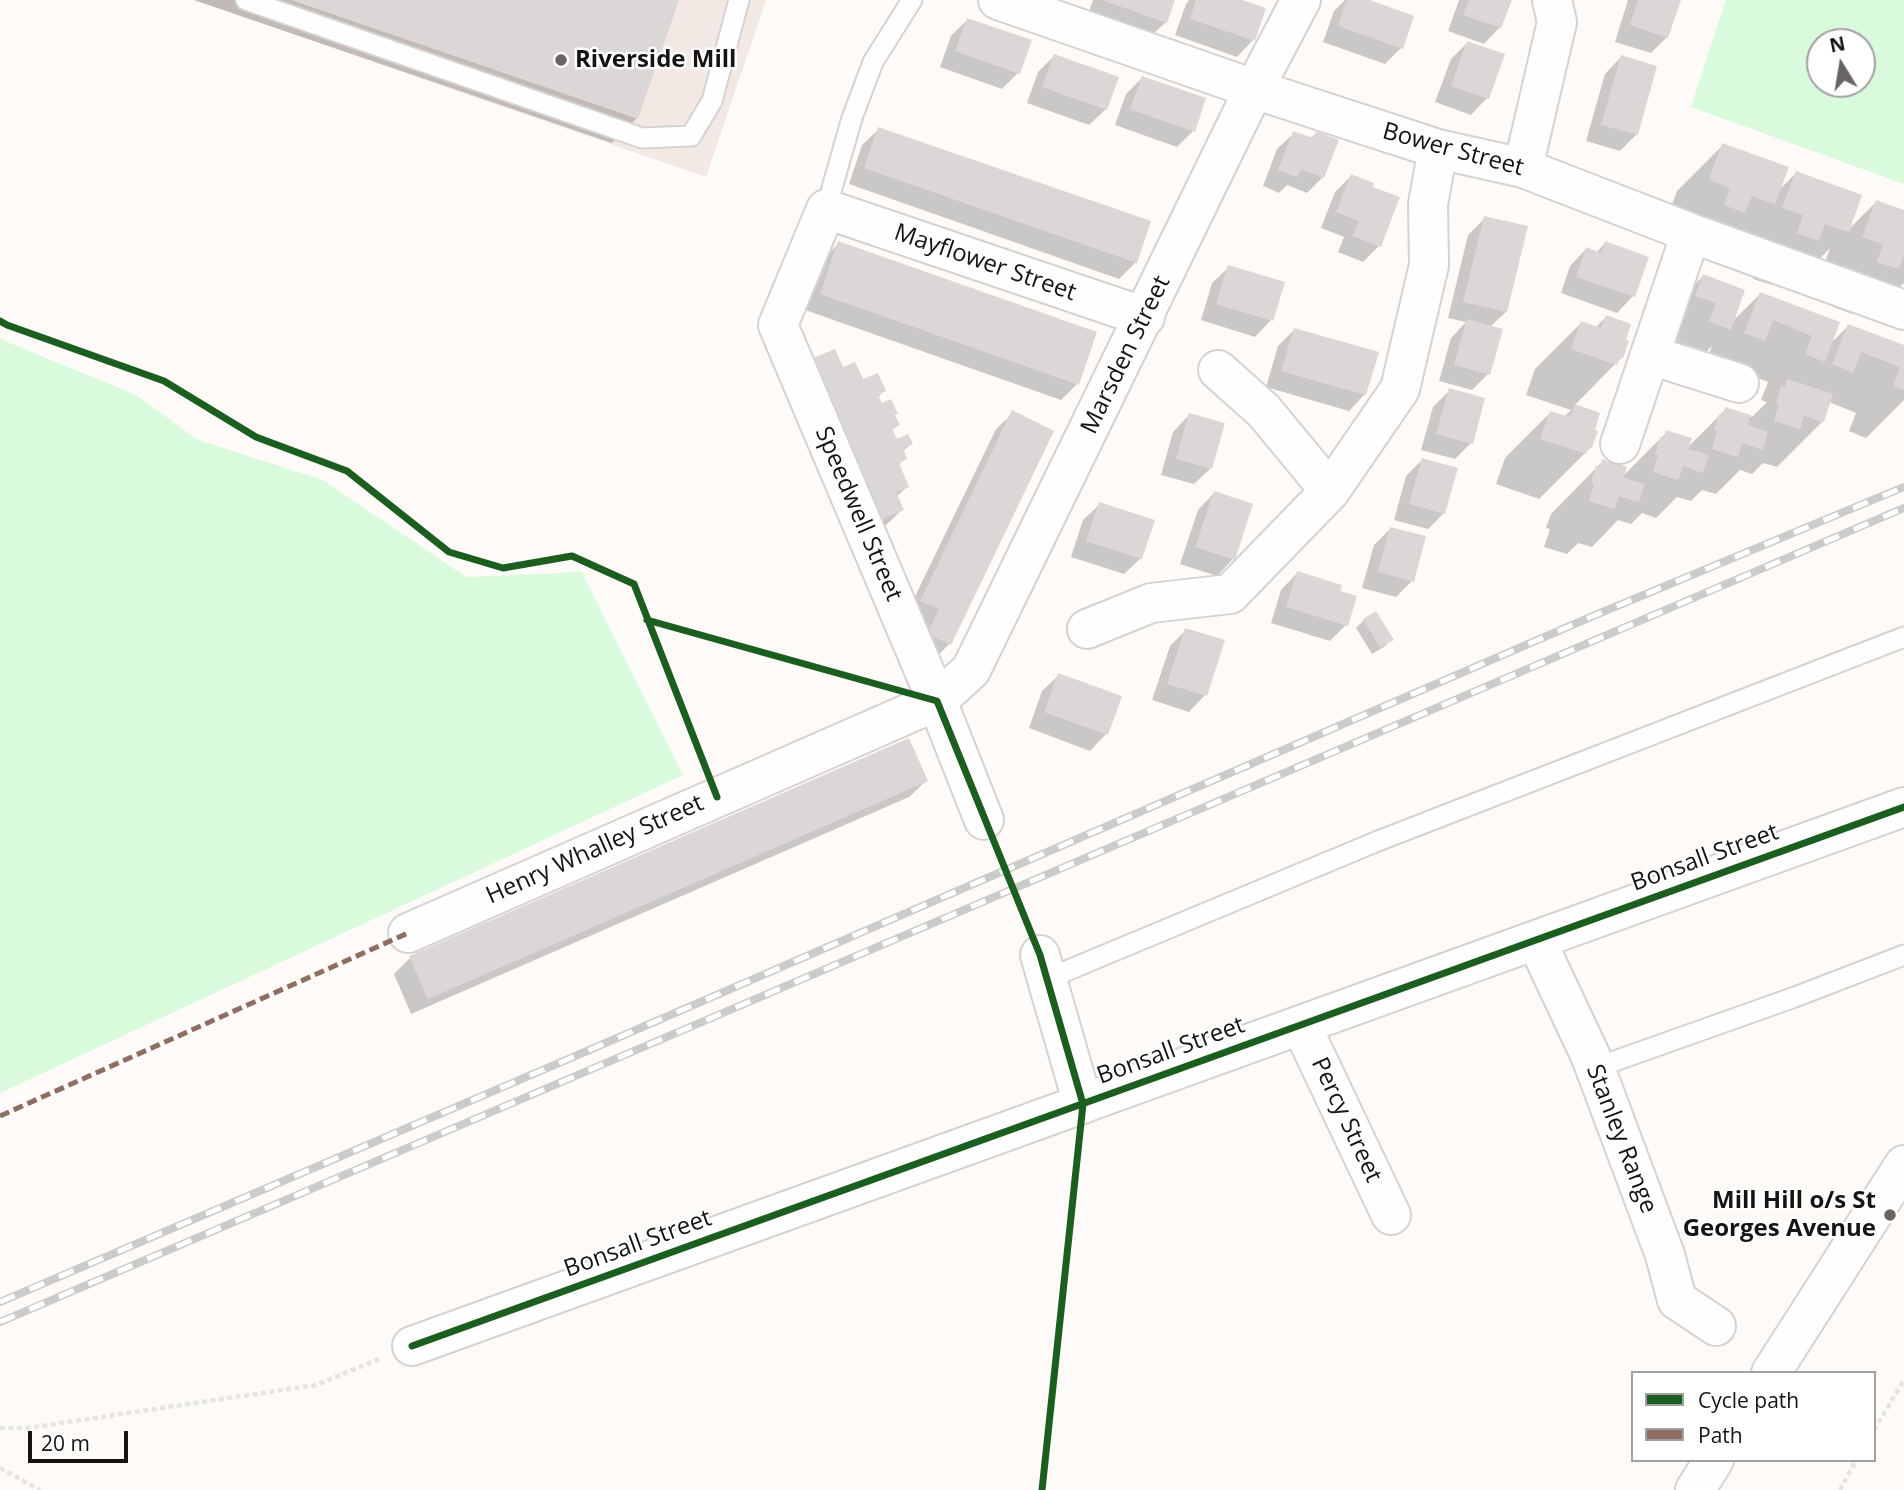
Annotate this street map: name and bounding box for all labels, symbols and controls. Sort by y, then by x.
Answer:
north arrow [1806,28,1876,98]
text: N [1827,30,1847,59]
place label: Riverside Mill [575,46,736,74]
marker: Riverside Mill [553,52,569,68]
street label: Bower Street [1379,117,1527,183]
street label: Mayflower Street [890,218,1080,308]
street label: Marsden Street [1075,271,1177,439]
street label: Speedwell Street [808,422,908,606]
street label: Henry Whalley Street [482,789,708,911]
street label: Bonsall Street [1627,818,1783,898]
street label: Bonsall Street [1093,1011,1249,1091]
street label: Percy Street [1305,1053,1387,1187]
street label: Stanley Range [1579,1061,1663,1217]
place label: Mill Hill o/s St Georges Avenue [1683,1187,1876,1243]
street label: Bonsall Street [560,1204,716,1284]
marker: Mill Hill o/s St Georges Avenue [1882,1207,1898,1223]
legend [1631,1371,1876,1462]
text: Cycle path [1698,1386,1799,1414]
scale bar [32,1416,131,1460]
text: Path [1698,1421,1743,1449]
text: 20 m [41,1429,90,1457]

